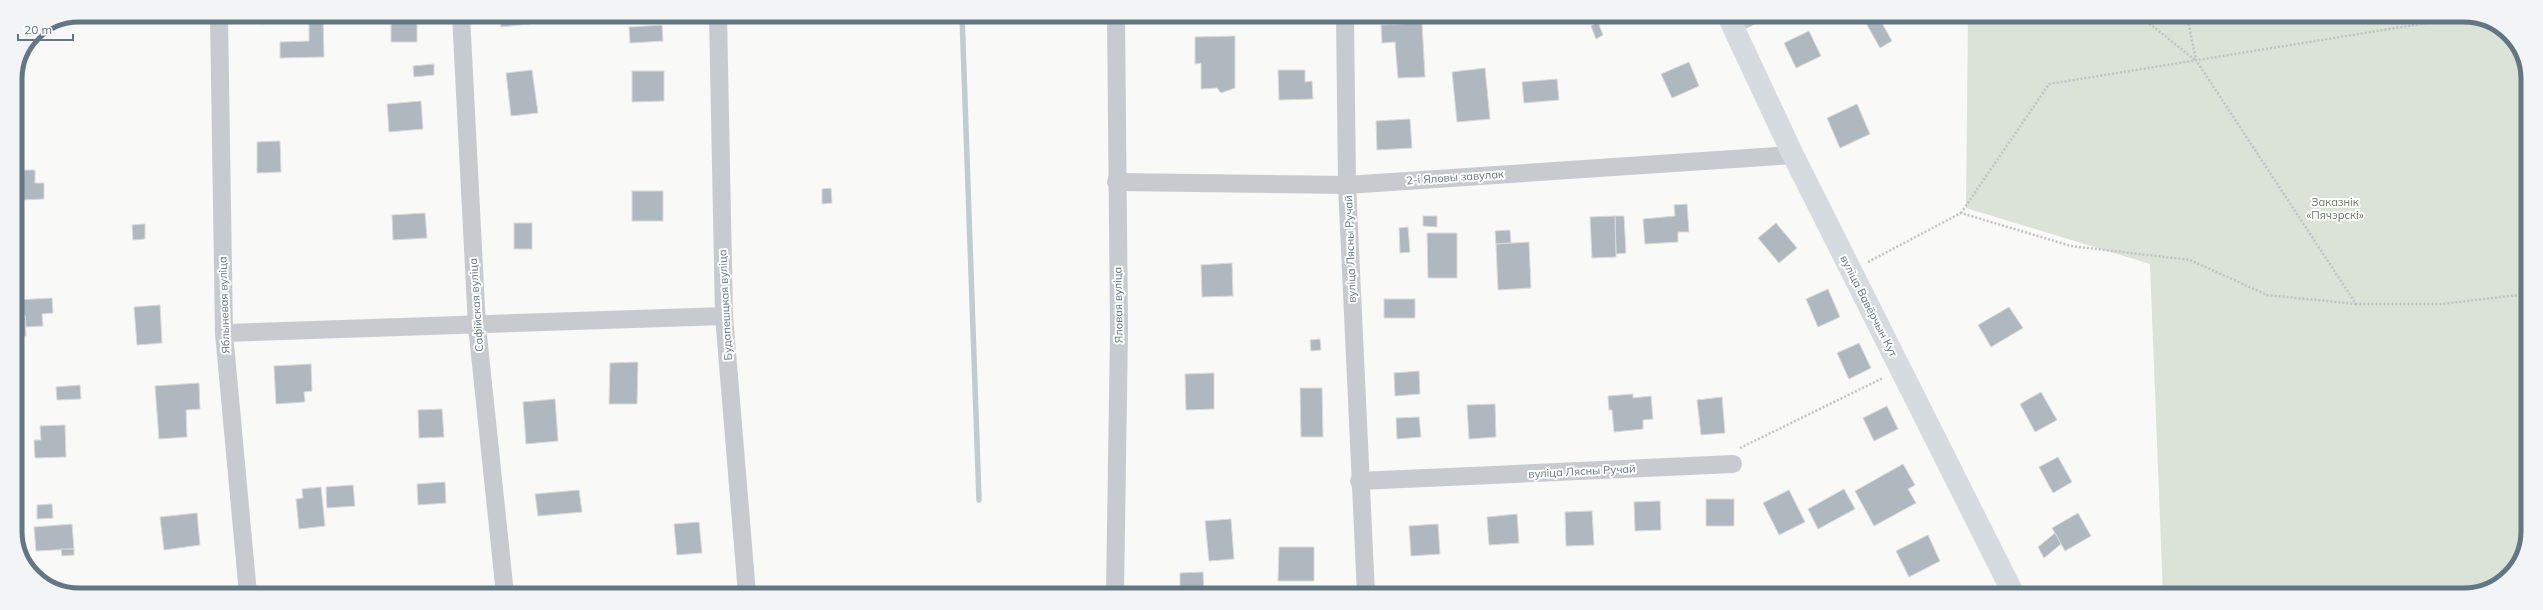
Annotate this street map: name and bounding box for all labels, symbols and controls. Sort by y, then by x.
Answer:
scale bar [18,16,73,42]
text: 20 m [24,22,52,37]
street label: 2-і Яловы завулак [1406,167,1504,187]
street label: вуліца Лясны Ручай [1341,195,1359,303]
park label: Заказнік «Пячэрскі» [2306,195,2364,222]
street label: Будапешцкая вуліца [715,249,735,361]
street label: вуліца Вавёрчын Кут [1837,253,1901,359]
street label: Яблыневая вуліца [215,256,233,354]
street label: Сафійская вуліца [466,258,486,352]
street label: Яловая вуліца [1110,267,1126,343]
street label: вуліца Лясны Ручай [1528,461,1636,481]

